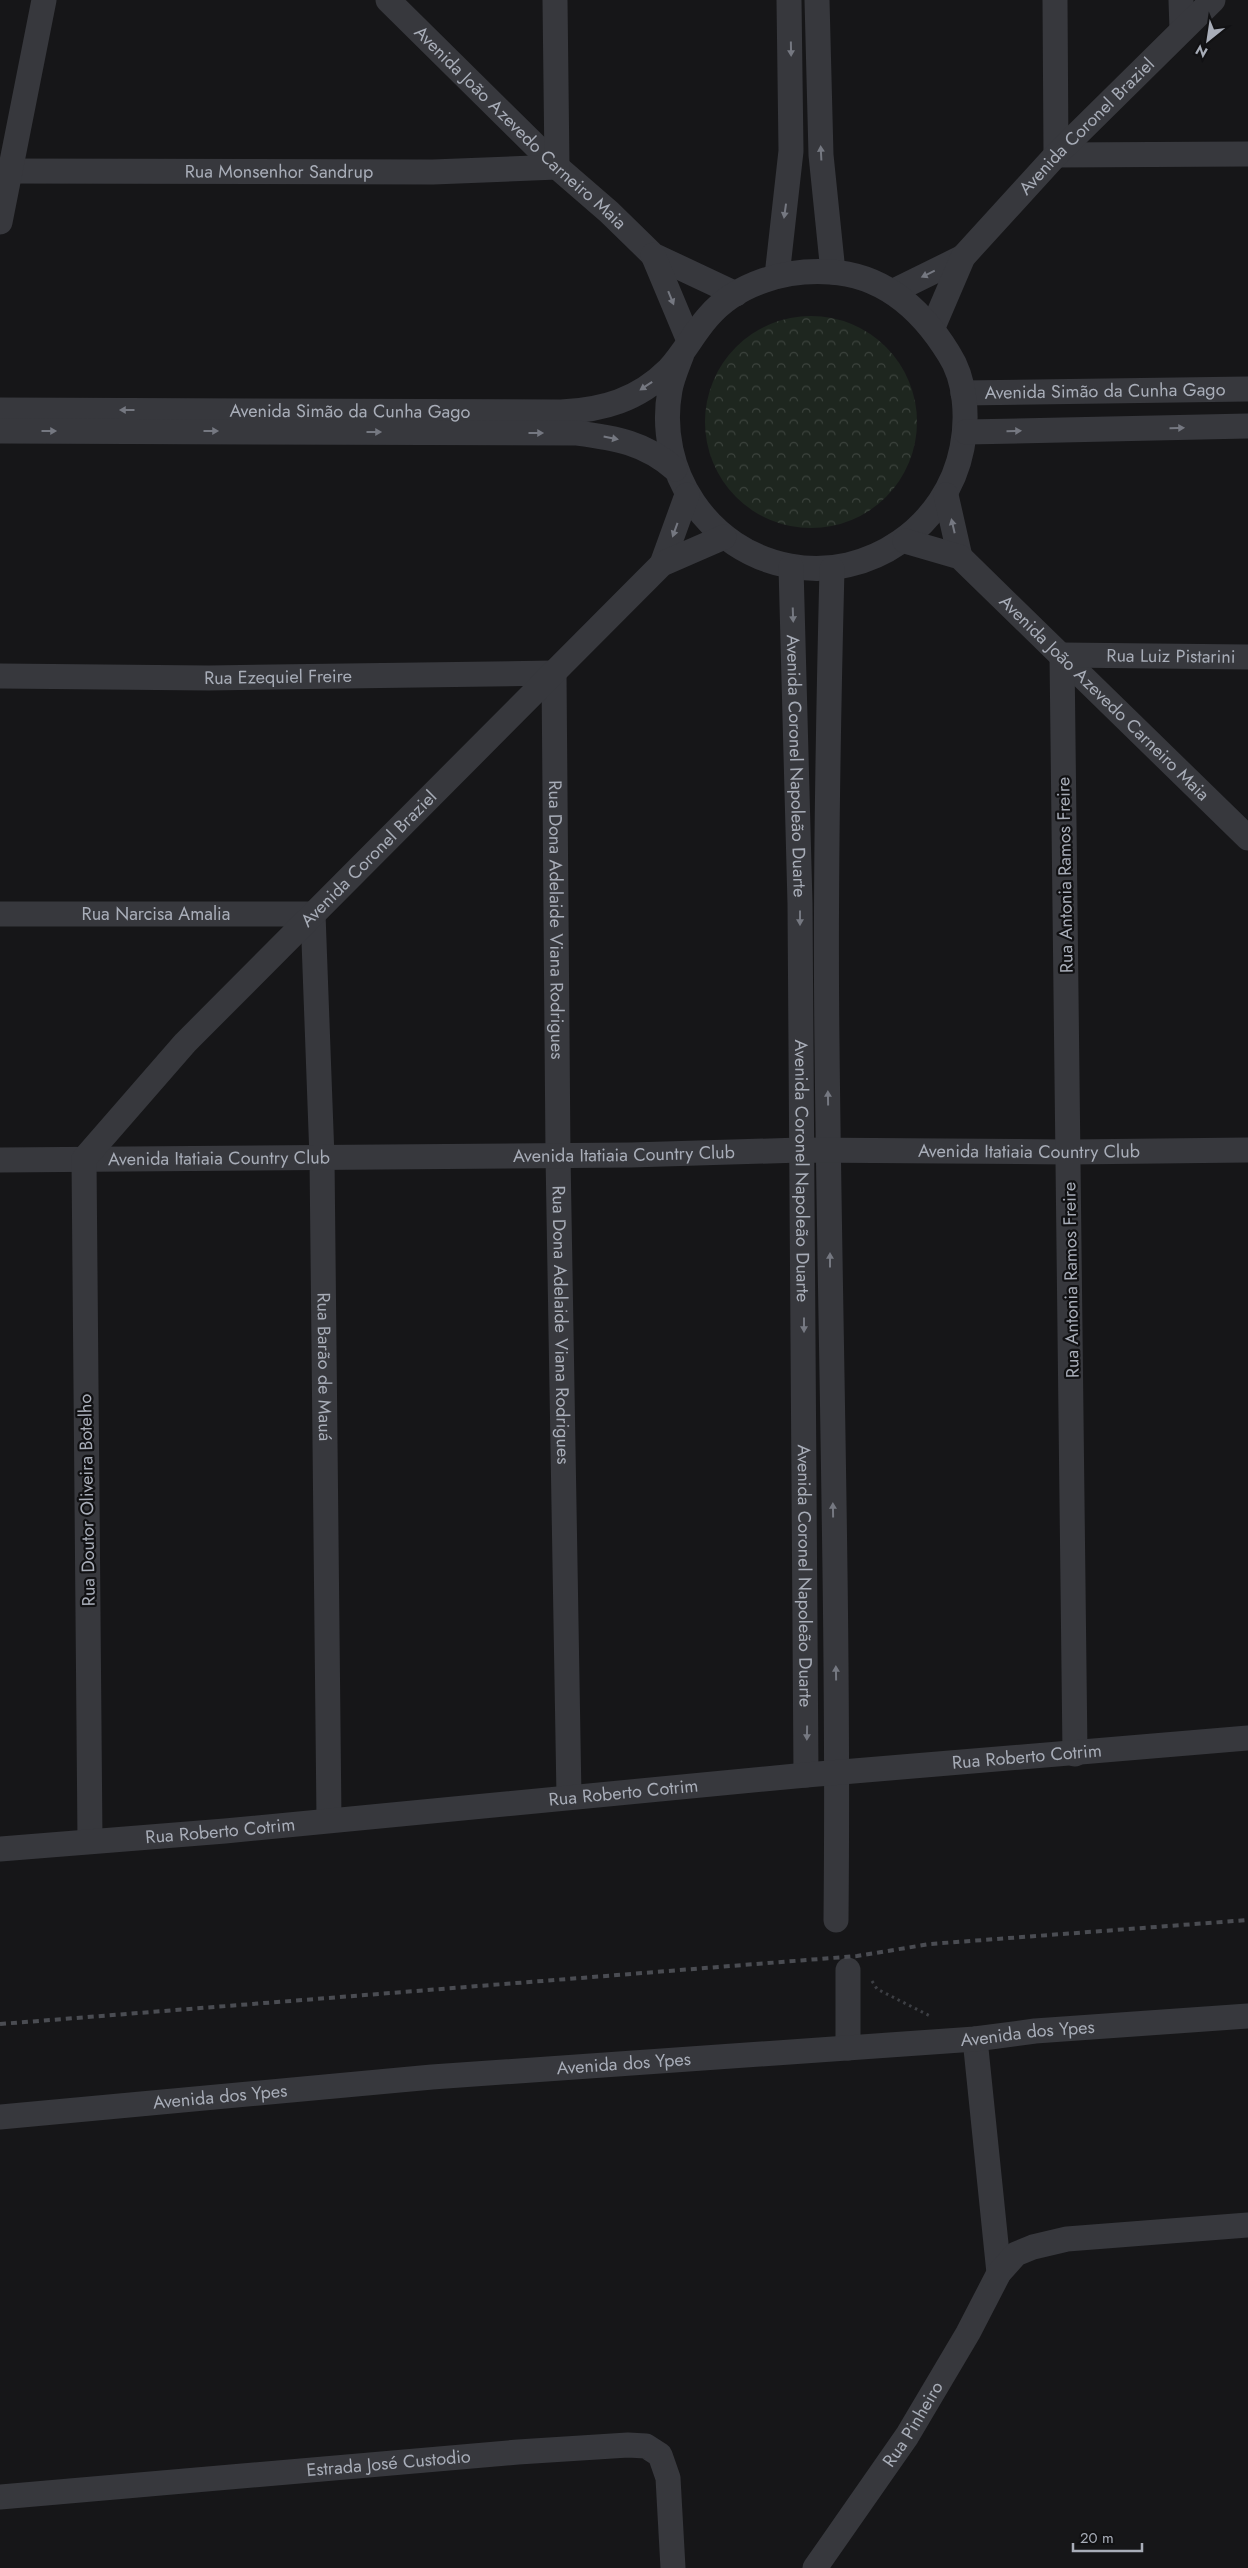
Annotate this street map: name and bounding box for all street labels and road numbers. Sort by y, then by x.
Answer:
street label: Avenida João Azevedo Carneiro Maia [408,20,633,235]
street label: Avenida Coronel Braziel [1013,52,1160,201]
street label: Rua Monsenhor Sandrup [185,158,373,185]
street label: Avenida Simão da Cunha Gago [984,376,1226,406]
street label: Avenida Simão da Cunha Gago [230,398,471,425]
street label: Avenida João Azevedo Carneiro Maia [993,589,1216,807]
street label: Avenida Coronel Napoleão Duarte [780,634,813,898]
street label: Rua Luiz Pistarini [1106,642,1236,670]
street label: Rua Ezequiel Freire [204,663,352,691]
street label: Rua Antonia Ramos Freire [1050,777,1080,973]
street label: Rua Dona Adelaide Viana Rodrigues [542,780,570,1060]
street label: Avenida Coronel Braziel [294,784,443,933]
street label: Rua Narcisa Amalia [82,901,230,927]
street label: Avenida Coronel Napoleão Duarte [788,1039,816,1302]
street label: Avenida Itatiaia Country Club [918,1138,1140,1165]
street label: Avenida Itatiaia Country Club [513,1139,735,1169]
street label: Avenida Itatiaia Country Club [108,1144,330,1172]
street label: Rua Antonia Ramos Freire [1056,1182,1086,1378]
street label: Rua Dona Adelaide Viana Rodrigues [546,1185,576,1465]
street label: Rua Barão de Mauá [310,1292,338,1441]
street label: Rua Doutor Oliveira Botelho [72,1393,102,1607]
street label: Avenida Coronel Napoleão Duarte [791,1444,819,1707]
street label: Rua Roberto Cotrim [951,1737,1103,1776]
street label: Rua Roberto Cotrim [547,1772,699,1813]
street label: Rua Roberto Cotrim [144,1811,296,1850]
street label: Avenida dos Ypes [960,2014,1095,2053]
street label: Avenida dos Ypes [556,2046,692,2081]
street label: Avenida dos Ypes [152,2077,288,2116]
street label: Rua Pinheiro [876,2376,950,2472]
street label: Estrada José Custodio [305,2443,472,2483]

